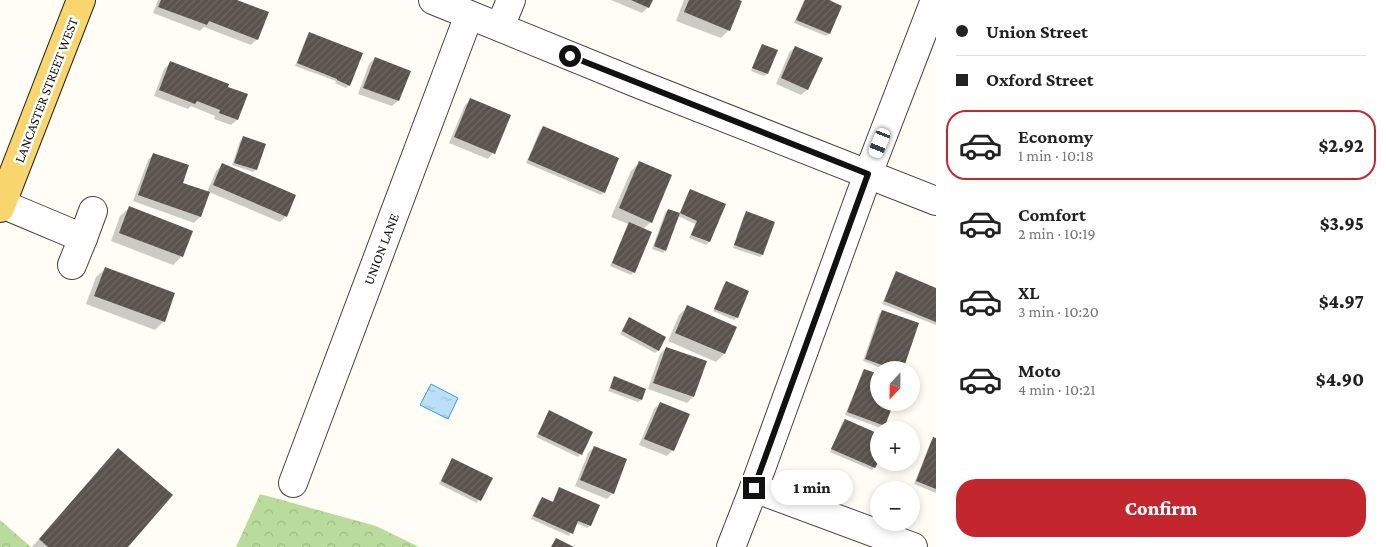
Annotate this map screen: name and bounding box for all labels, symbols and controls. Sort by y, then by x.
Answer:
street label: LANCASTER STREET WEST [11,15,81,165]
text: Union Street [986,21,1088,42]
route start [559,45,581,67]
text: Oxford Street [986,69,1094,90]
icon: car [958,123,1003,168]
car [867,126,892,160]
text: Economy [1018,126,1093,147]
text: $2.92 [1318,135,1364,156]
text: 1 min · 10:18 [1018,147,1094,164]
icon: car [958,201,1003,246]
text: Comfort [1018,204,1086,225]
street label: UNION LANE [360,211,402,287]
text: $3.95 [1320,213,1364,234]
text: 2 min · 10:19 [1018,225,1096,242]
icon: car [958,279,1003,324]
text: XL [1018,282,1040,303]
text: $4.97 [1319,291,1364,312]
text: 3 min · 10:20 [1018,303,1099,320]
icon: car [958,357,1003,402]
text: Moto [1018,360,1061,381]
north arrow [870,361,920,411]
map controls [870,361,920,531]
text: $4.90 [1316,369,1364,390]
text: 4 min · 10:21 [1018,381,1096,398]
button: + [870,421,920,471]
callout: 1 min [772,470,854,506]
route end [743,477,765,499]
text: 1 min [793,479,831,496]
button: Confirm [956,479,1366,537]
button: − [870,481,920,531]

